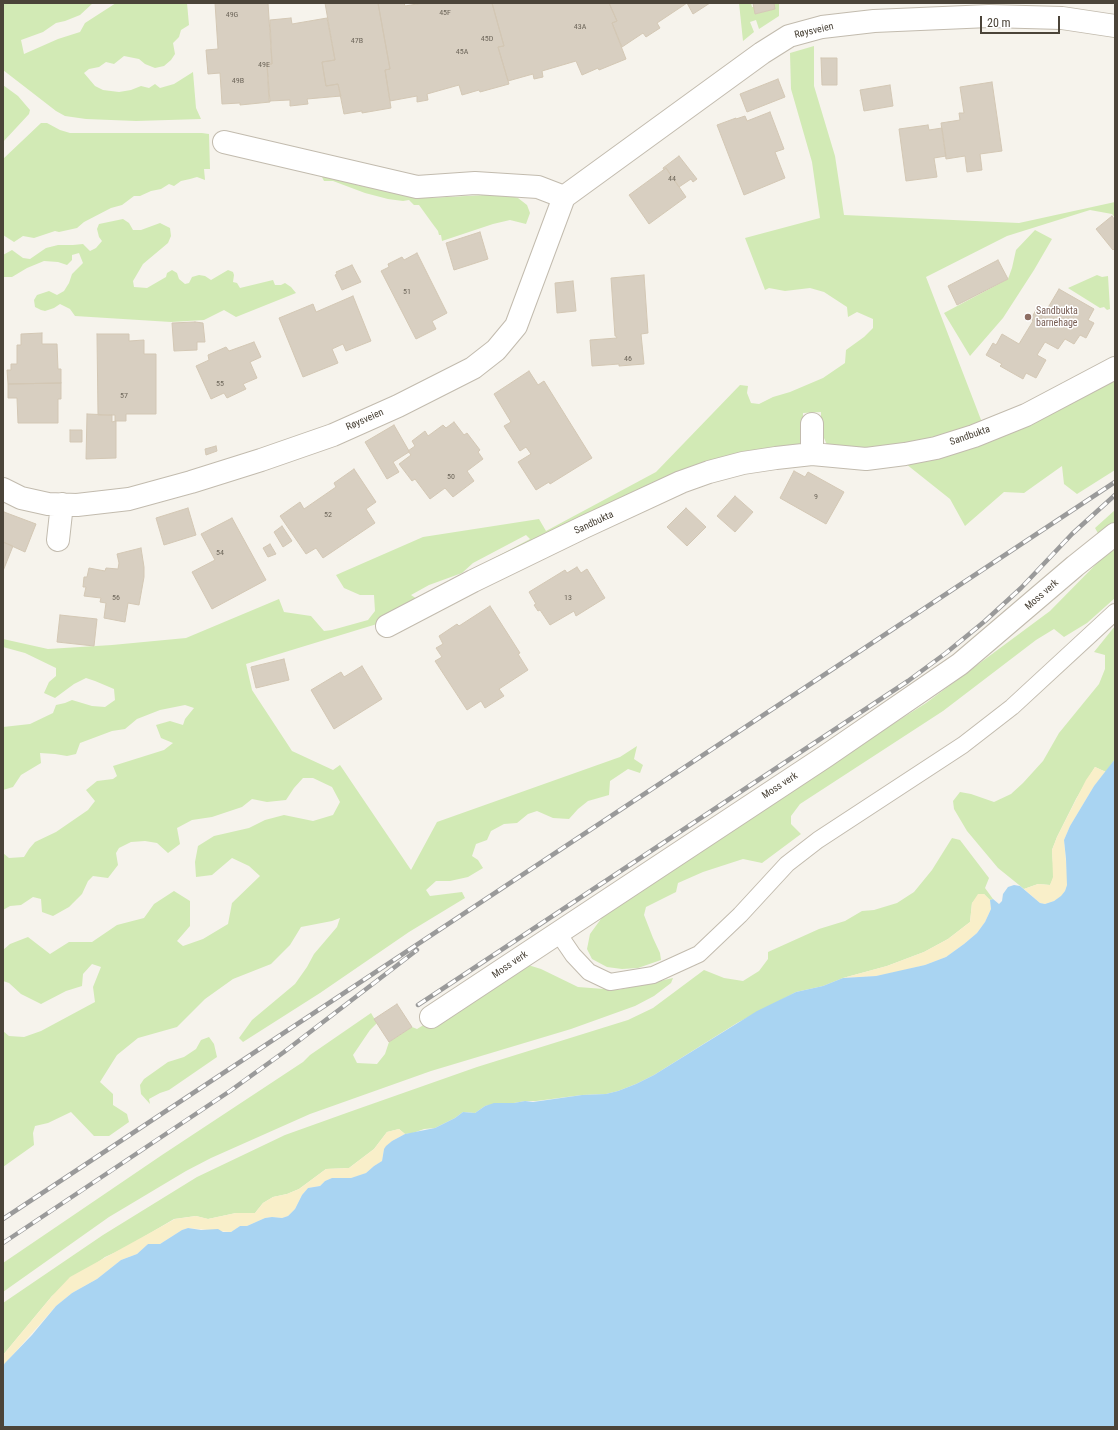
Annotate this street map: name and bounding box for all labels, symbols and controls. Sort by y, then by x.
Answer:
house number: 45F [439,8,451,18]
scale bar [982,8,1062,34]
house number: 49G [226,10,238,20]
text: 20 m [987,16,1011,30]
street label: Røysveien [793,21,835,41]
house number: 43A [574,22,586,32]
house number: 45D [481,34,493,44]
house number: 47B [351,36,363,46]
house number: 45A [456,47,468,57]
house number: 49E [258,60,270,70]
house number: 49B [232,76,244,86]
house number: 44 [668,174,676,184]
house number: 51 [403,287,411,297]
place label: Sandbukta barnehage [1036,305,1078,328]
marker: Sandbukta barnehage [1023,312,1033,322]
house number: 46 [624,354,632,364]
house number: 55 [216,379,224,389]
house number: 57 [120,391,128,401]
street label: Røysveien [344,406,386,434]
street label: Sandbukta [948,424,992,448]
house number: 50 [447,472,455,482]
house number: 9 [814,492,818,502]
street label: Sandbukta [573,509,615,537]
house number: 52 [324,510,332,520]
house number: 54 [216,548,224,558]
street label: Moss verk [1023,577,1061,613]
house number: 56 [112,593,120,603]
house number: 13 [564,593,572,603]
street label: Moss verk [760,770,800,802]
street label: Moss verk [490,949,530,981]

